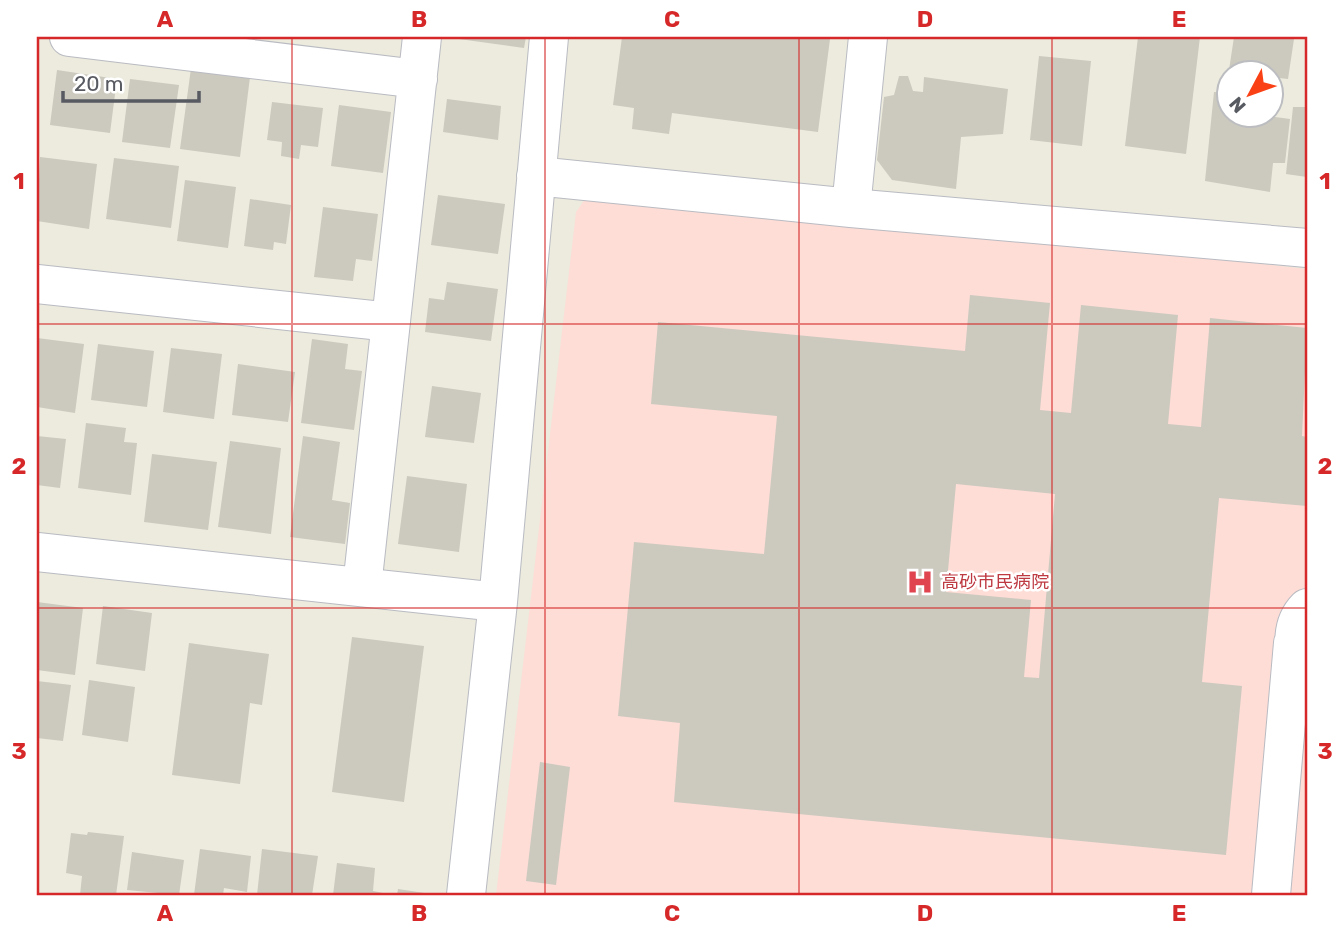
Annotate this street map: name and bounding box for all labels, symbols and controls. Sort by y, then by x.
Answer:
text: A [157,5,174,33]
text: B [411,5,427,33]
text: C [664,5,680,33]
text: D [917,5,933,33]
text: E [1172,5,1186,33]
scale bar [63,60,200,104]
north arrow [1214,60,1284,130]
text: 20 m [74,71,123,96]
text: N [1224,92,1251,118]
text: 1 [13,167,25,195]
text: 1 [1319,167,1331,195]
text: 2 [12,452,26,480]
text: 2 [1318,452,1332,480]
hospital icon: 高砂市民病院 [905,567,935,597]
place label: 高砂市民病院 [941,571,1049,593]
text: 3 [11,737,27,765]
text: 3 [1317,737,1333,765]
text: A [157,899,174,927]
text: B [411,899,427,927]
text: C [664,899,680,927]
text: D [917,899,933,927]
text: E [1172,899,1186,927]

